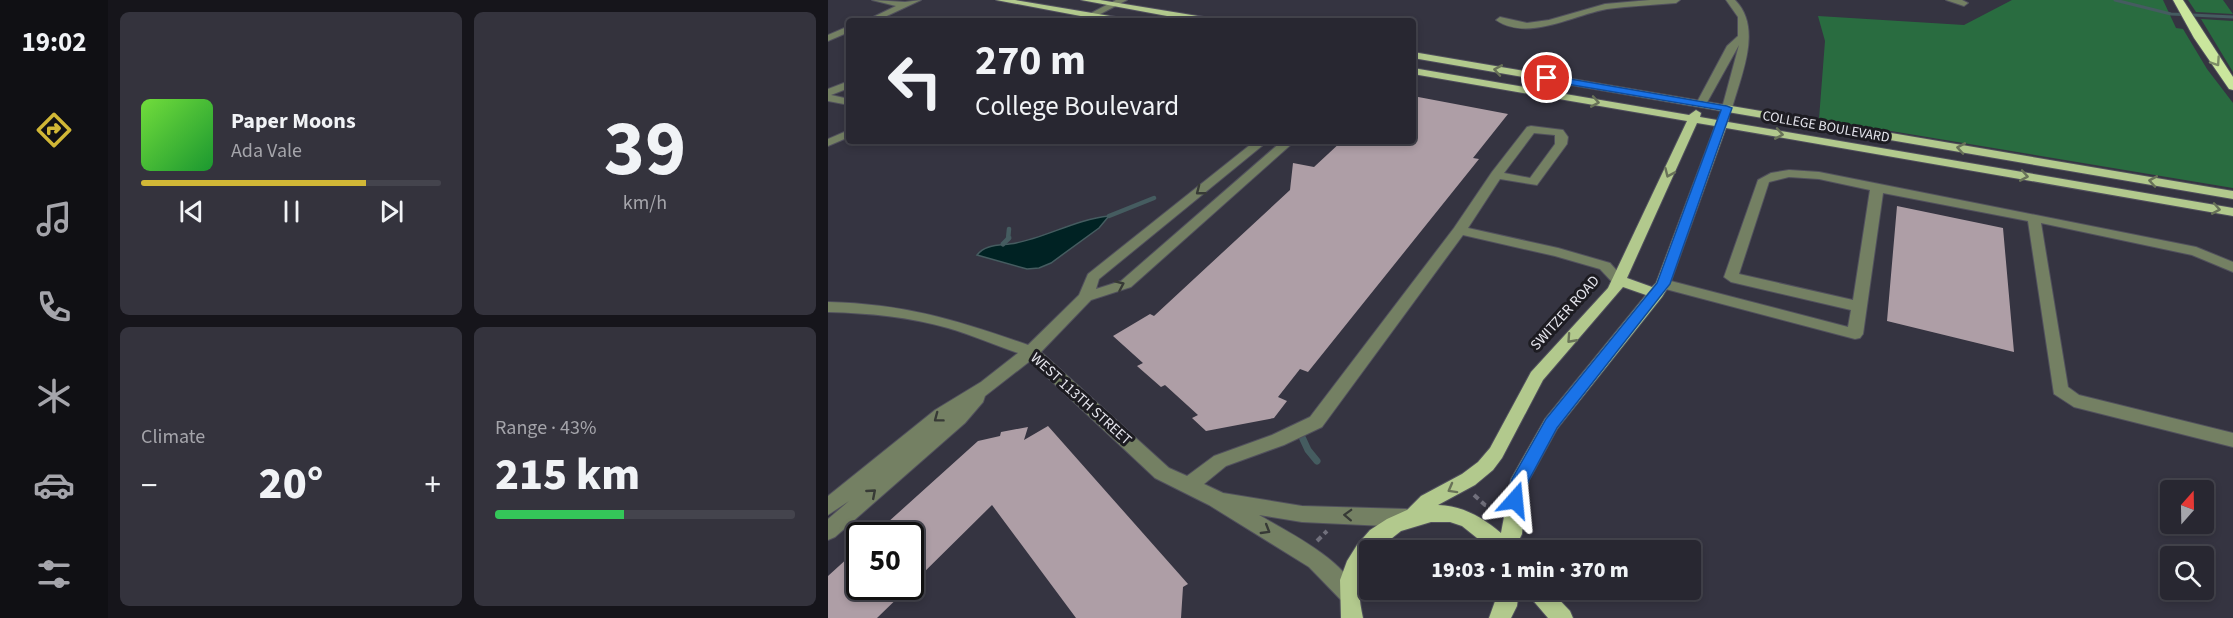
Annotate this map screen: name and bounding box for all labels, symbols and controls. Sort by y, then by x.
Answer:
text: 19:02 [21,23,87,62]
text: 270 m [975,31,1086,91]
icon: left [876,42,954,120]
pin [1521,52,1572,103]
one-way arrow [2209,56,2220,67]
icon: arrive [1530,61,1563,94]
one-way arrow [1493,64,1503,76]
text: College Boulevard [975,87,1179,126]
text: 39 [604,94,686,205]
one-way arrow [1590,96,1599,108]
text: Paper Moons [231,105,356,137]
street label: COLLEGE BOULEVARD [1761,106,1891,148]
icon: directions [33,109,75,151]
one-way arrow [1773,127,1783,140]
text: Ada Vale [231,137,302,165]
one-way arrow [1956,143,1966,155]
one-way arrow [1664,166,1676,177]
one-way arrow [2019,169,2029,182]
one-way arrow [2149,175,2159,188]
one-way arrow [1196,184,1207,195]
text: km/h [623,189,667,217]
icon: previous [175,195,208,228]
icon: pause [275,195,308,228]
icon: next [375,195,408,228]
icon: music [33,198,75,240]
one-way arrow [2211,202,2221,215]
street label: SWITZER ROAD [1526,271,1604,355]
one-way arrow [1114,280,1125,292]
icon: phone [33,286,75,328]
one-way arrow [1567,332,1578,343]
street label: WEST 113TH STREET [1026,348,1136,450]
icon: climate [33,375,75,417]
one-way arrow [934,410,945,421]
text: Range · 43% [495,414,596,442]
text: Climate [141,423,205,451]
text: 215 km [495,443,640,507]
text: 20° [259,452,323,516]
text: − [141,462,157,509]
text: + [425,462,441,509]
icon: car [33,464,75,506]
position arrow [1483,468,1547,532]
north arrow [2160,480,2214,534]
map controls [2160,480,2214,600]
one-way arrow [1447,481,1458,493]
one-way arrow [865,489,876,500]
one-way arrow [1343,509,1352,522]
speed limit sign: 50 [846,522,924,600]
one-way arrow [1260,522,1270,534]
button: search [2160,546,2214,600]
icon: filters [33,553,75,595]
text: 19:03 · 1 min · 370 m [1431,554,1629,586]

